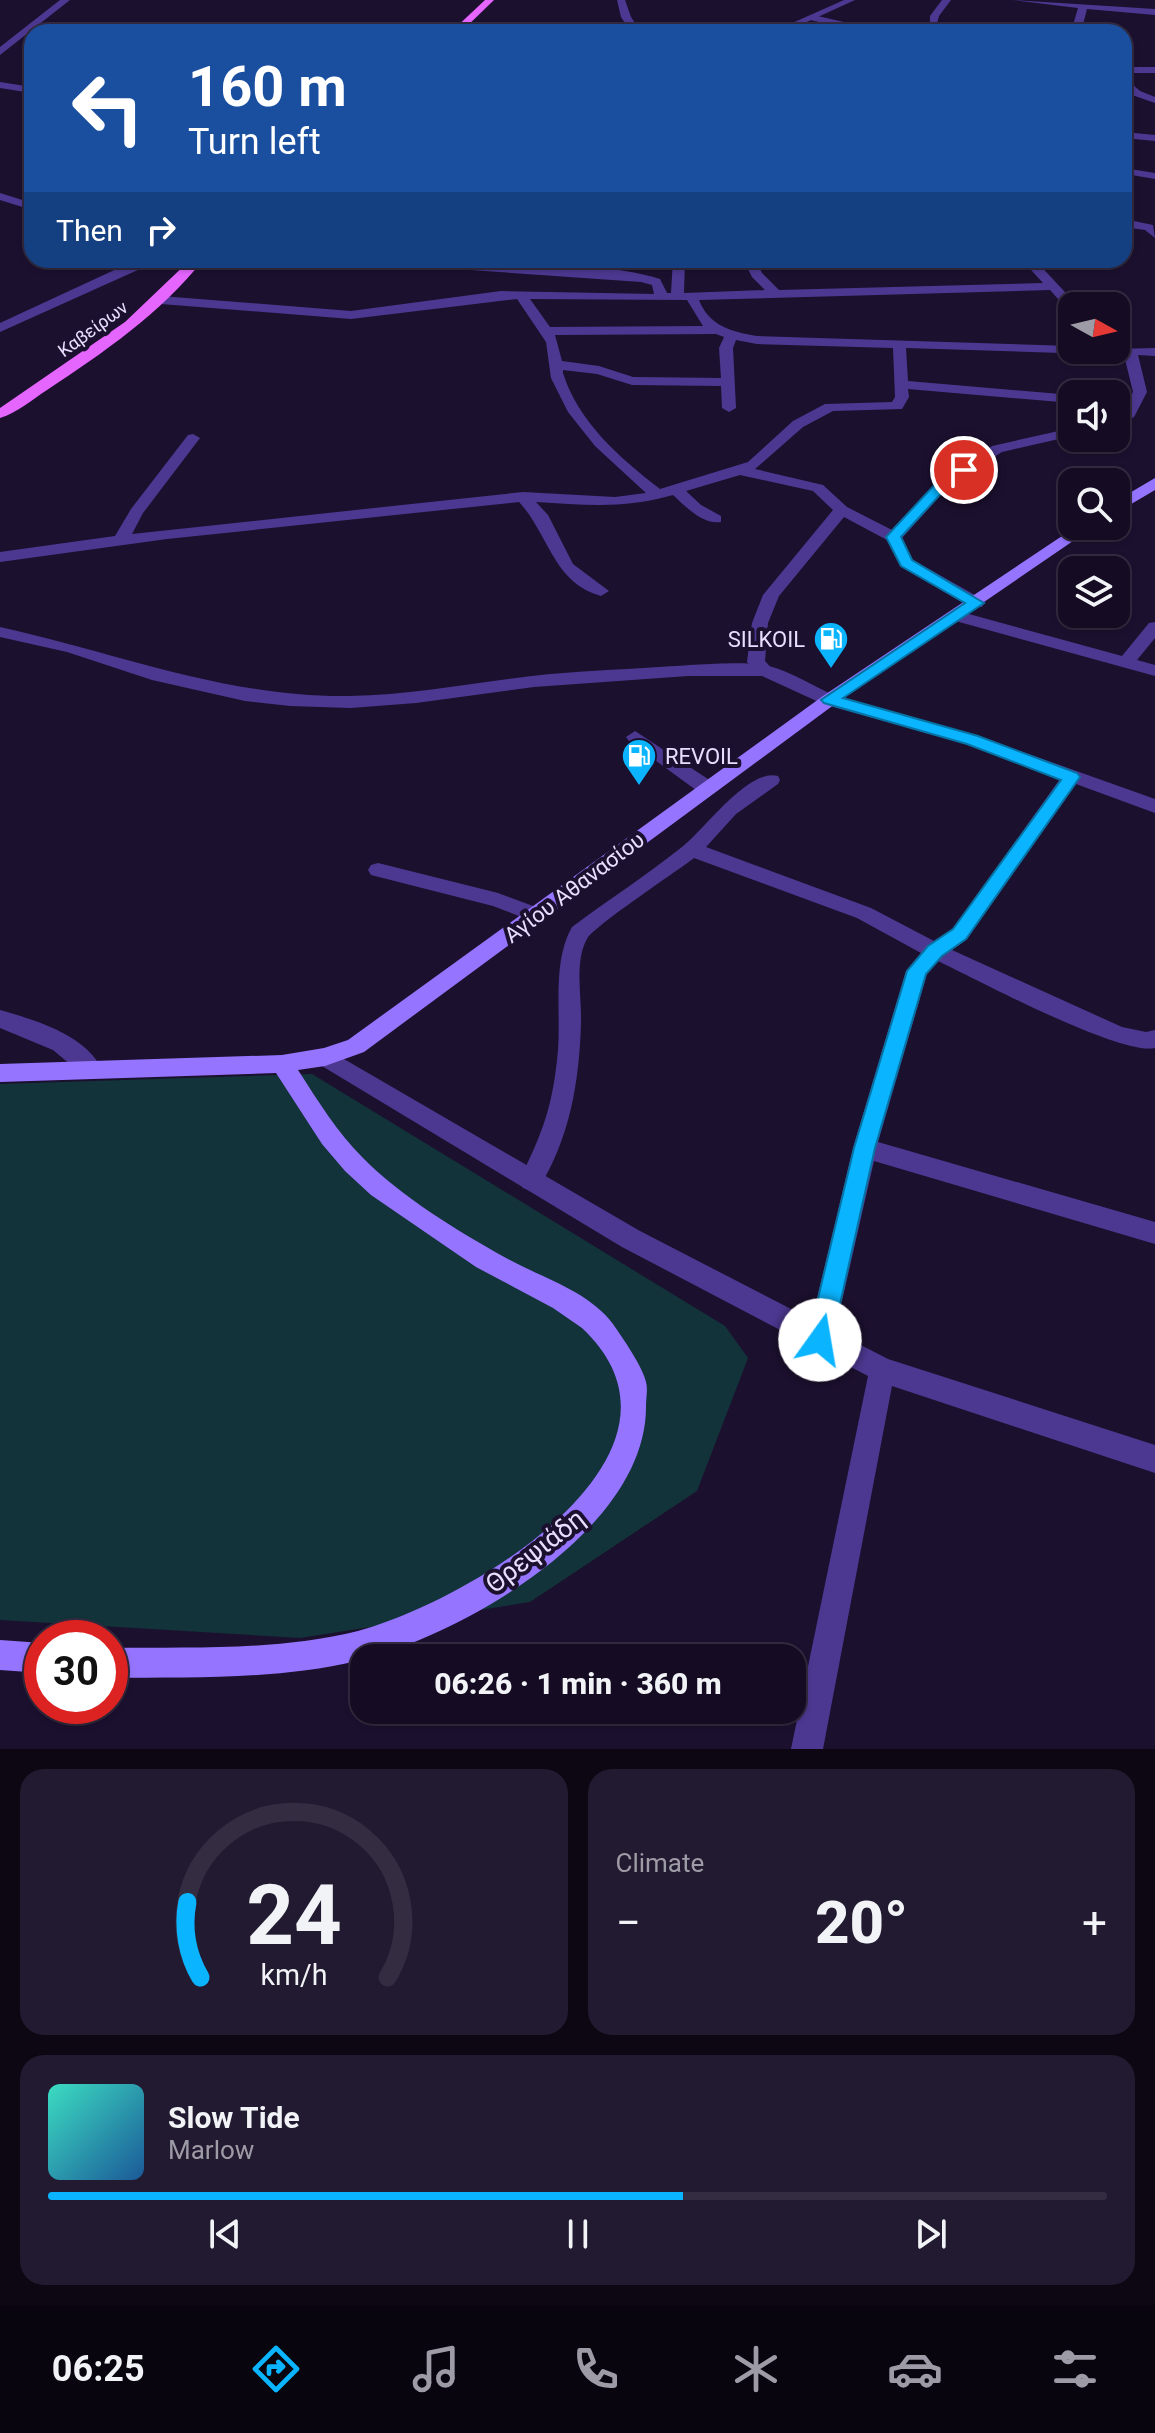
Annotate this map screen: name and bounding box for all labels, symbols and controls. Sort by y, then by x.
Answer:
text: 160 m [188,54,347,120]
icon: left [56,56,160,160]
text: Turn left [188,121,321,163]
icon: right [139,208,183,252]
text: Then [56,213,123,248]
north arrow [1058,292,1130,364]
map controls [1058,292,1130,628]
street label: Καβείρων [54,296,132,361]
button: sound [1058,380,1130,452]
pin [930,436,998,504]
icon: arrive [942,448,986,492]
button: search [1058,468,1130,540]
button: layers [1058,556,1130,628]
fuel station icon: SILKOIL [812,620,850,670]
place label: SILKOIL [728,627,805,652]
fuel station icon: REVOIL [620,737,658,787]
place label: REVOIL [665,744,738,769]
street label: Αγίου Αθανασίου [500,827,649,948]
position arrow [778,1298,862,1382]
street label: Θρεψιάδη [480,1503,590,1599]
speed limit sign: 30 [24,1620,128,1724]
text: 06:26 · 1 min · 360 m [434,1666,722,1701]
text: Climate [616,1848,704,1878]
text: 24 [246,1867,341,1964]
text: 20° [815,1887,908,1958]
text: − [616,1897,641,1949]
text: + [1082,1897,1107,1949]
text: km/h [260,1958,327,1992]
text: Slow Tide [168,2100,300,2135]
text: Marlow [168,2135,254,2165]
icon: previous [203,2212,247,2256]
icon: pause [556,2212,600,2256]
icon: next [909,2212,953,2256]
icon: directions [248,2341,304,2397]
icon: music [408,2341,464,2397]
icon: phone [568,2341,624,2397]
icon: climate [728,2341,784,2397]
icon: car [887,2341,943,2397]
icon: filters [1047,2341,1103,2397]
text: 06:25 [52,2348,145,2390]

